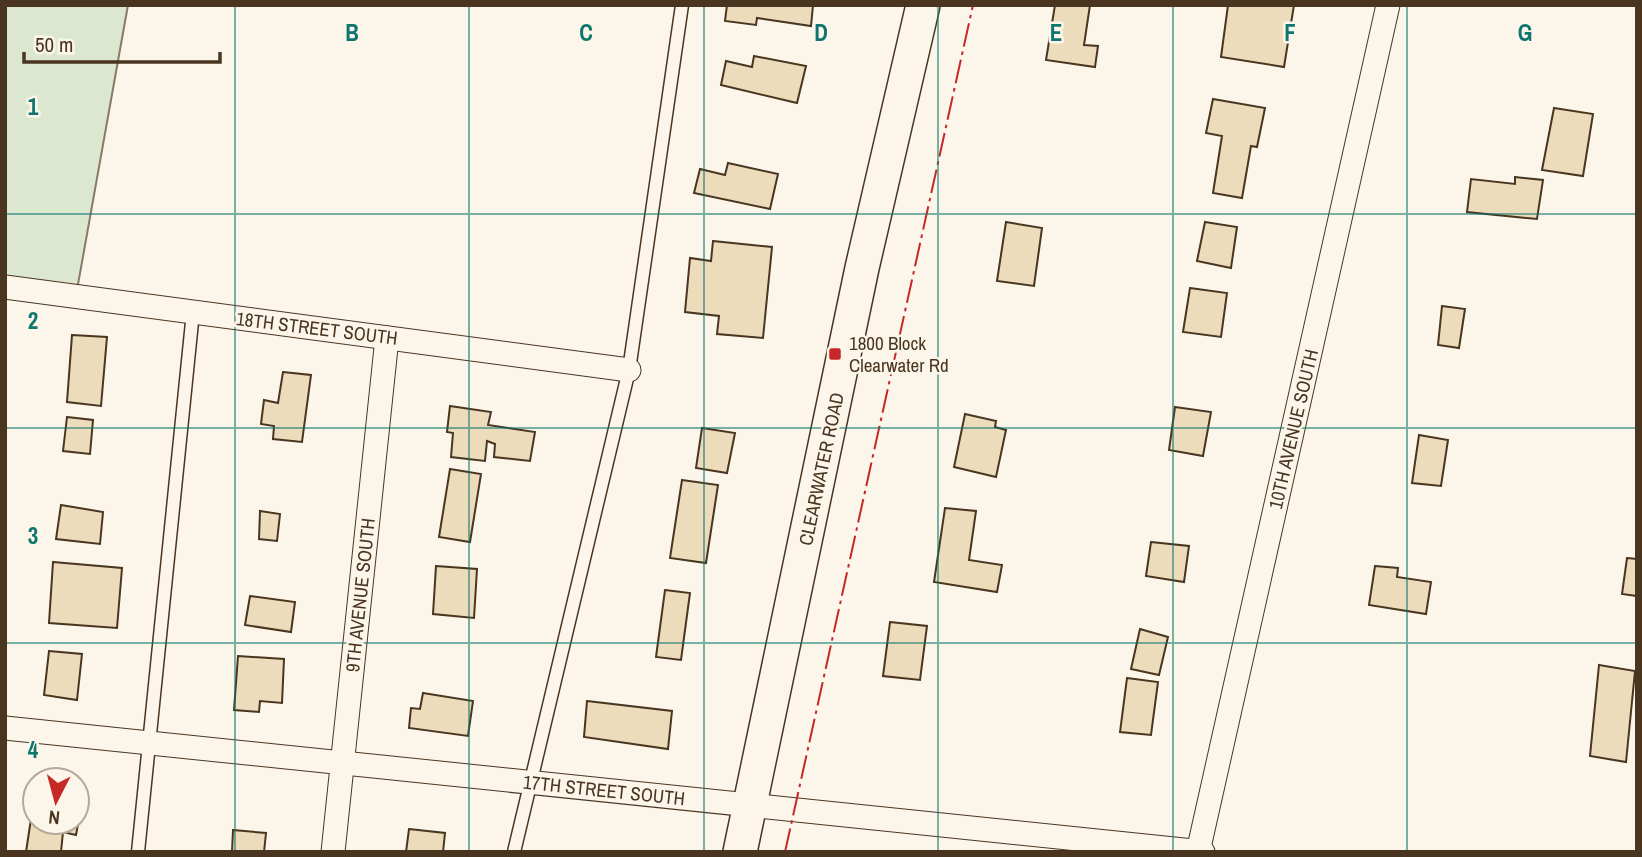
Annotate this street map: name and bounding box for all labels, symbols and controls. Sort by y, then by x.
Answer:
text: B [345,17,359,48]
text: C [579,17,593,48]
text: D [814,17,828,48]
text: E [1050,17,1062,48]
text: F [1284,17,1296,48]
text: G [1518,17,1532,48]
scale bar [24,21,220,65]
text: 50 m [35,30,73,59]
text: 1 [28,91,39,122]
text: 2 [28,305,38,336]
street label: 18TH STREET SOUTH [235,305,399,351]
place label: 1800 Block Clearwater Rd [849,330,949,378]
marker: 1800 Block Clearwater Rd [827,346,843,362]
street label: 10TH AVENUE SOUTH [1262,346,1324,512]
street label: CLEARWATER ROAD [792,390,850,548]
street label: 9TH AVENUE SOUTH [339,517,381,673]
text: 3 [28,520,38,551]
text: 4 [28,734,39,765]
north arrow [21,766,91,836]
street label: 17TH STREET SOUTH [522,769,686,811]
text: N [47,804,61,831]

